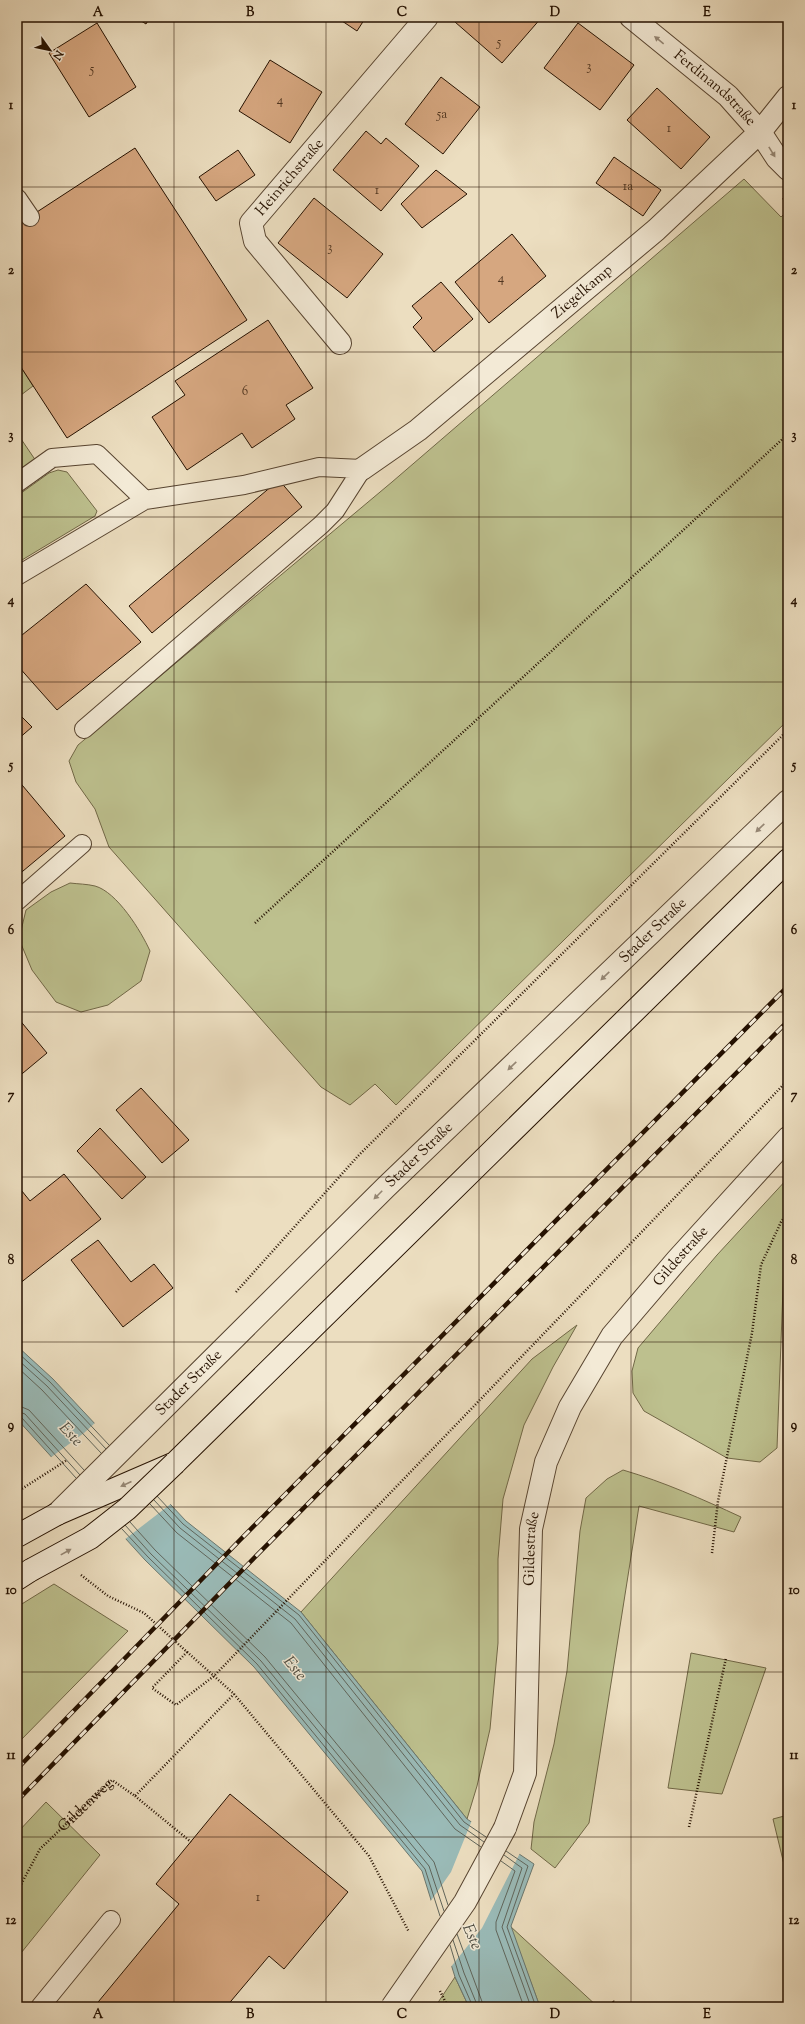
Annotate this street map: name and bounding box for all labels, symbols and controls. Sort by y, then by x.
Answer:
text: A [93,4,104,22]
text: B [246,4,255,22]
text: C [397,4,407,22]
text: D [550,4,560,22]
text: E [703,4,711,22]
north arrow [30,30,70,70]
house number: 5 [496,34,502,52]
one-way arrow [653,35,664,44]
street label: Ferdinandstraße [669,45,761,131]
text: N [48,46,67,63]
house number: 3 [586,58,592,76]
house number: 5 [89,61,95,79]
house number: 4 [277,92,284,110]
text: 1 [9,97,14,115]
text: 1 [792,97,797,115]
house number: 5a [436,106,447,124]
house number: 1 [667,120,672,138]
street label: Heinrichstraße [251,134,329,221]
one-way arrow [769,146,776,158]
house number: 1a [623,178,633,196]
house number: 1 [375,182,380,200]
house number: 3 [327,239,333,257]
street label: Ziegelkamp [547,260,617,324]
text: 2 [8,262,15,280]
text: 2 [791,262,798,280]
house number: 4 [498,270,505,288]
house number: 6 [242,383,248,401]
text: 3 [8,427,14,445]
text: 3 [791,427,797,445]
text: 4 [7,592,15,610]
text: 4 [790,592,798,610]
text: 5 [8,757,14,775]
text: 5 [791,757,797,775]
one-way arrow [755,823,765,833]
street label: Stader Straße [614,893,691,968]
text: 6 [8,922,15,940]
text: 6 [791,922,798,940]
one-way arrow [600,972,611,981]
one-way arrow [507,1062,517,1071]
text: 7 [8,1087,15,1105]
text: 7 [791,1087,798,1105]
street label: Stader Straße [381,1118,458,1193]
one-way arrow [373,1190,383,1200]
street label: Gildestraße [648,1222,713,1291]
text: 8 [8,1252,15,1270]
text: 8 [791,1252,798,1270]
street label: Stader Straße [151,1345,227,1421]
text: 9 [8,1417,15,1435]
text: 9 [791,1417,798,1435]
water label: Este [53,1418,87,1452]
one-way arrow [121,1481,132,1487]
street label: Gildestraße [519,1510,545,1586]
one-way arrow [60,1548,71,1555]
text: 10 [5,1582,17,1600]
text: 10 [788,1582,800,1600]
water label: Este [277,1652,311,1686]
text: 11 [7,1747,16,1765]
text: 11 [790,1747,799,1765]
street label: Gildenweg [53,1774,118,1837]
house number: 1 [256,1889,261,1907]
text: 12 [6,1912,17,1930]
text: 12 [789,1912,800,1930]
water label: Este [455,1920,487,1954]
text: A [93,2006,104,2024]
text: B [246,2006,255,2024]
text: C [397,2006,407,2024]
text: D [550,2006,560,2024]
text: E [703,2006,711,2024]

